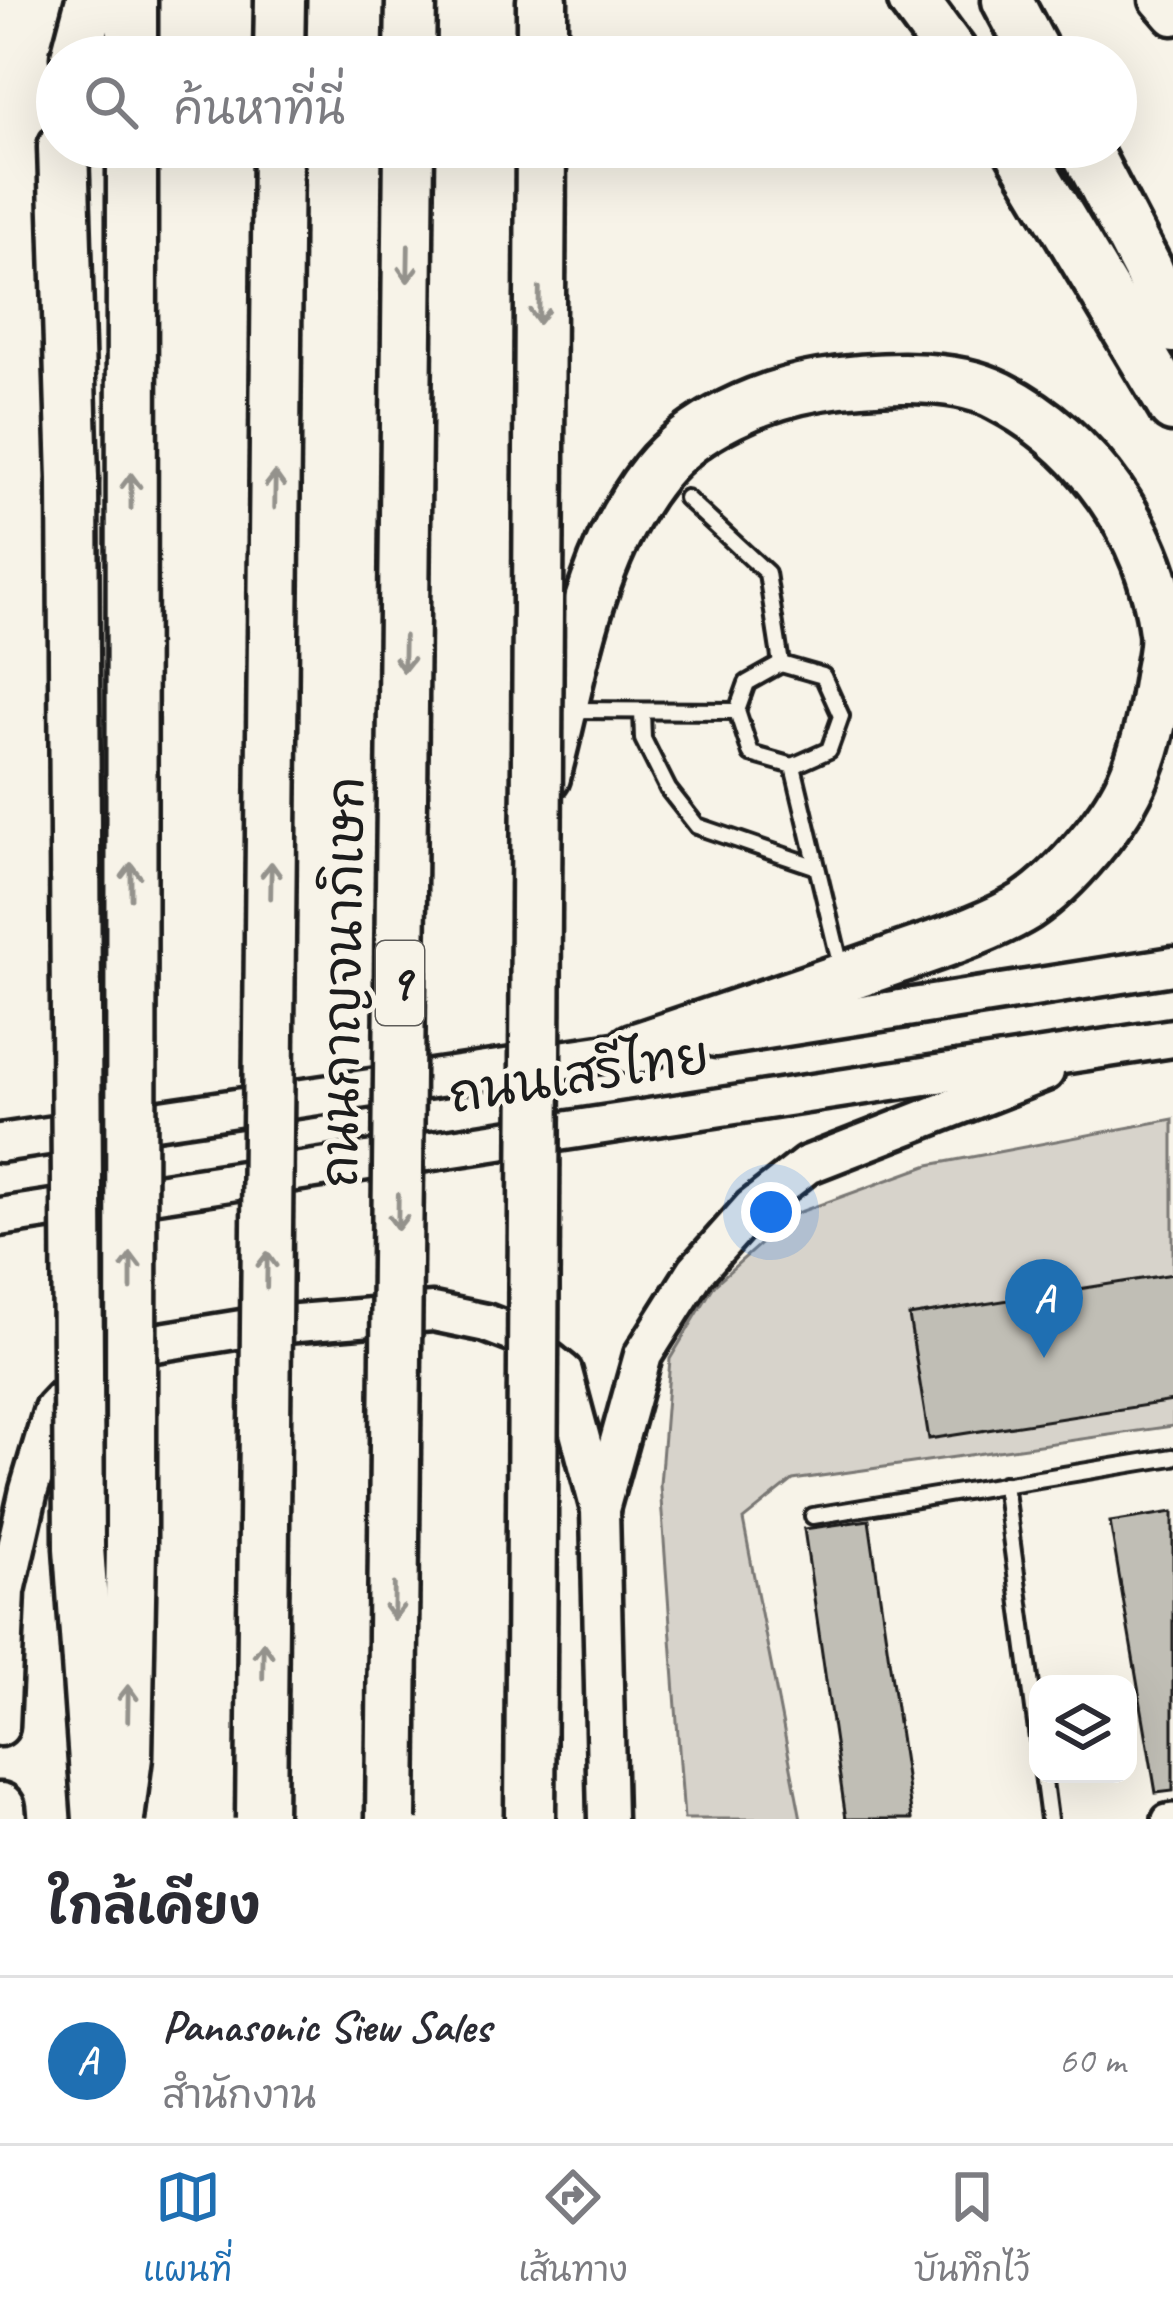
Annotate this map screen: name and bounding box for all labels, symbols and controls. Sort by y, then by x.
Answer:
search box [36,36,1137,168]
icon: search [78,69,144,135]
text: ค้นหาที่นี่ [174,81,345,138]
one-way arrow [397,244,419,283]
one-way arrow [528,286,551,325]
one-way arrow [263,471,286,510]
one-way arrow [120,472,142,511]
one-way arrow [392,634,415,673]
street label: ถนนกาญจนาภิเษก [307,776,379,1188]
one-way arrow [259,861,282,900]
one-way arrow [120,862,142,901]
road number: 9 [376,941,424,1025]
street label: ถนนเสรีไทย [444,1022,714,1127]
your location [741,1182,801,1242]
one-way arrow [387,1192,409,1231]
one-way arrow [256,1251,278,1290]
one-way arrow [120,1252,142,1291]
pin: A [1005,1259,1083,1358]
one-way arrow [382,1582,405,1621]
one-way arrow [252,1641,274,1680]
map controls [1029,1675,1137,1783]
button: layers [1029,1675,1137,1783]
one-way arrow [117,1684,140,1723]
text: ใกล้เคียง [48,1874,260,1938]
text: Panasonic Siew Sales [162,1998,491,2055]
text: A [77,2036,97,2085]
text: 60 m [1059,2036,1125,2085]
text: สำนักงาน [162,2071,316,2120]
tab: แผนที่ [143,2164,232,2294]
tab: เส้นทาง [518,2164,628,2294]
tab: บันทึกไว้ [914,2164,1030,2294]

